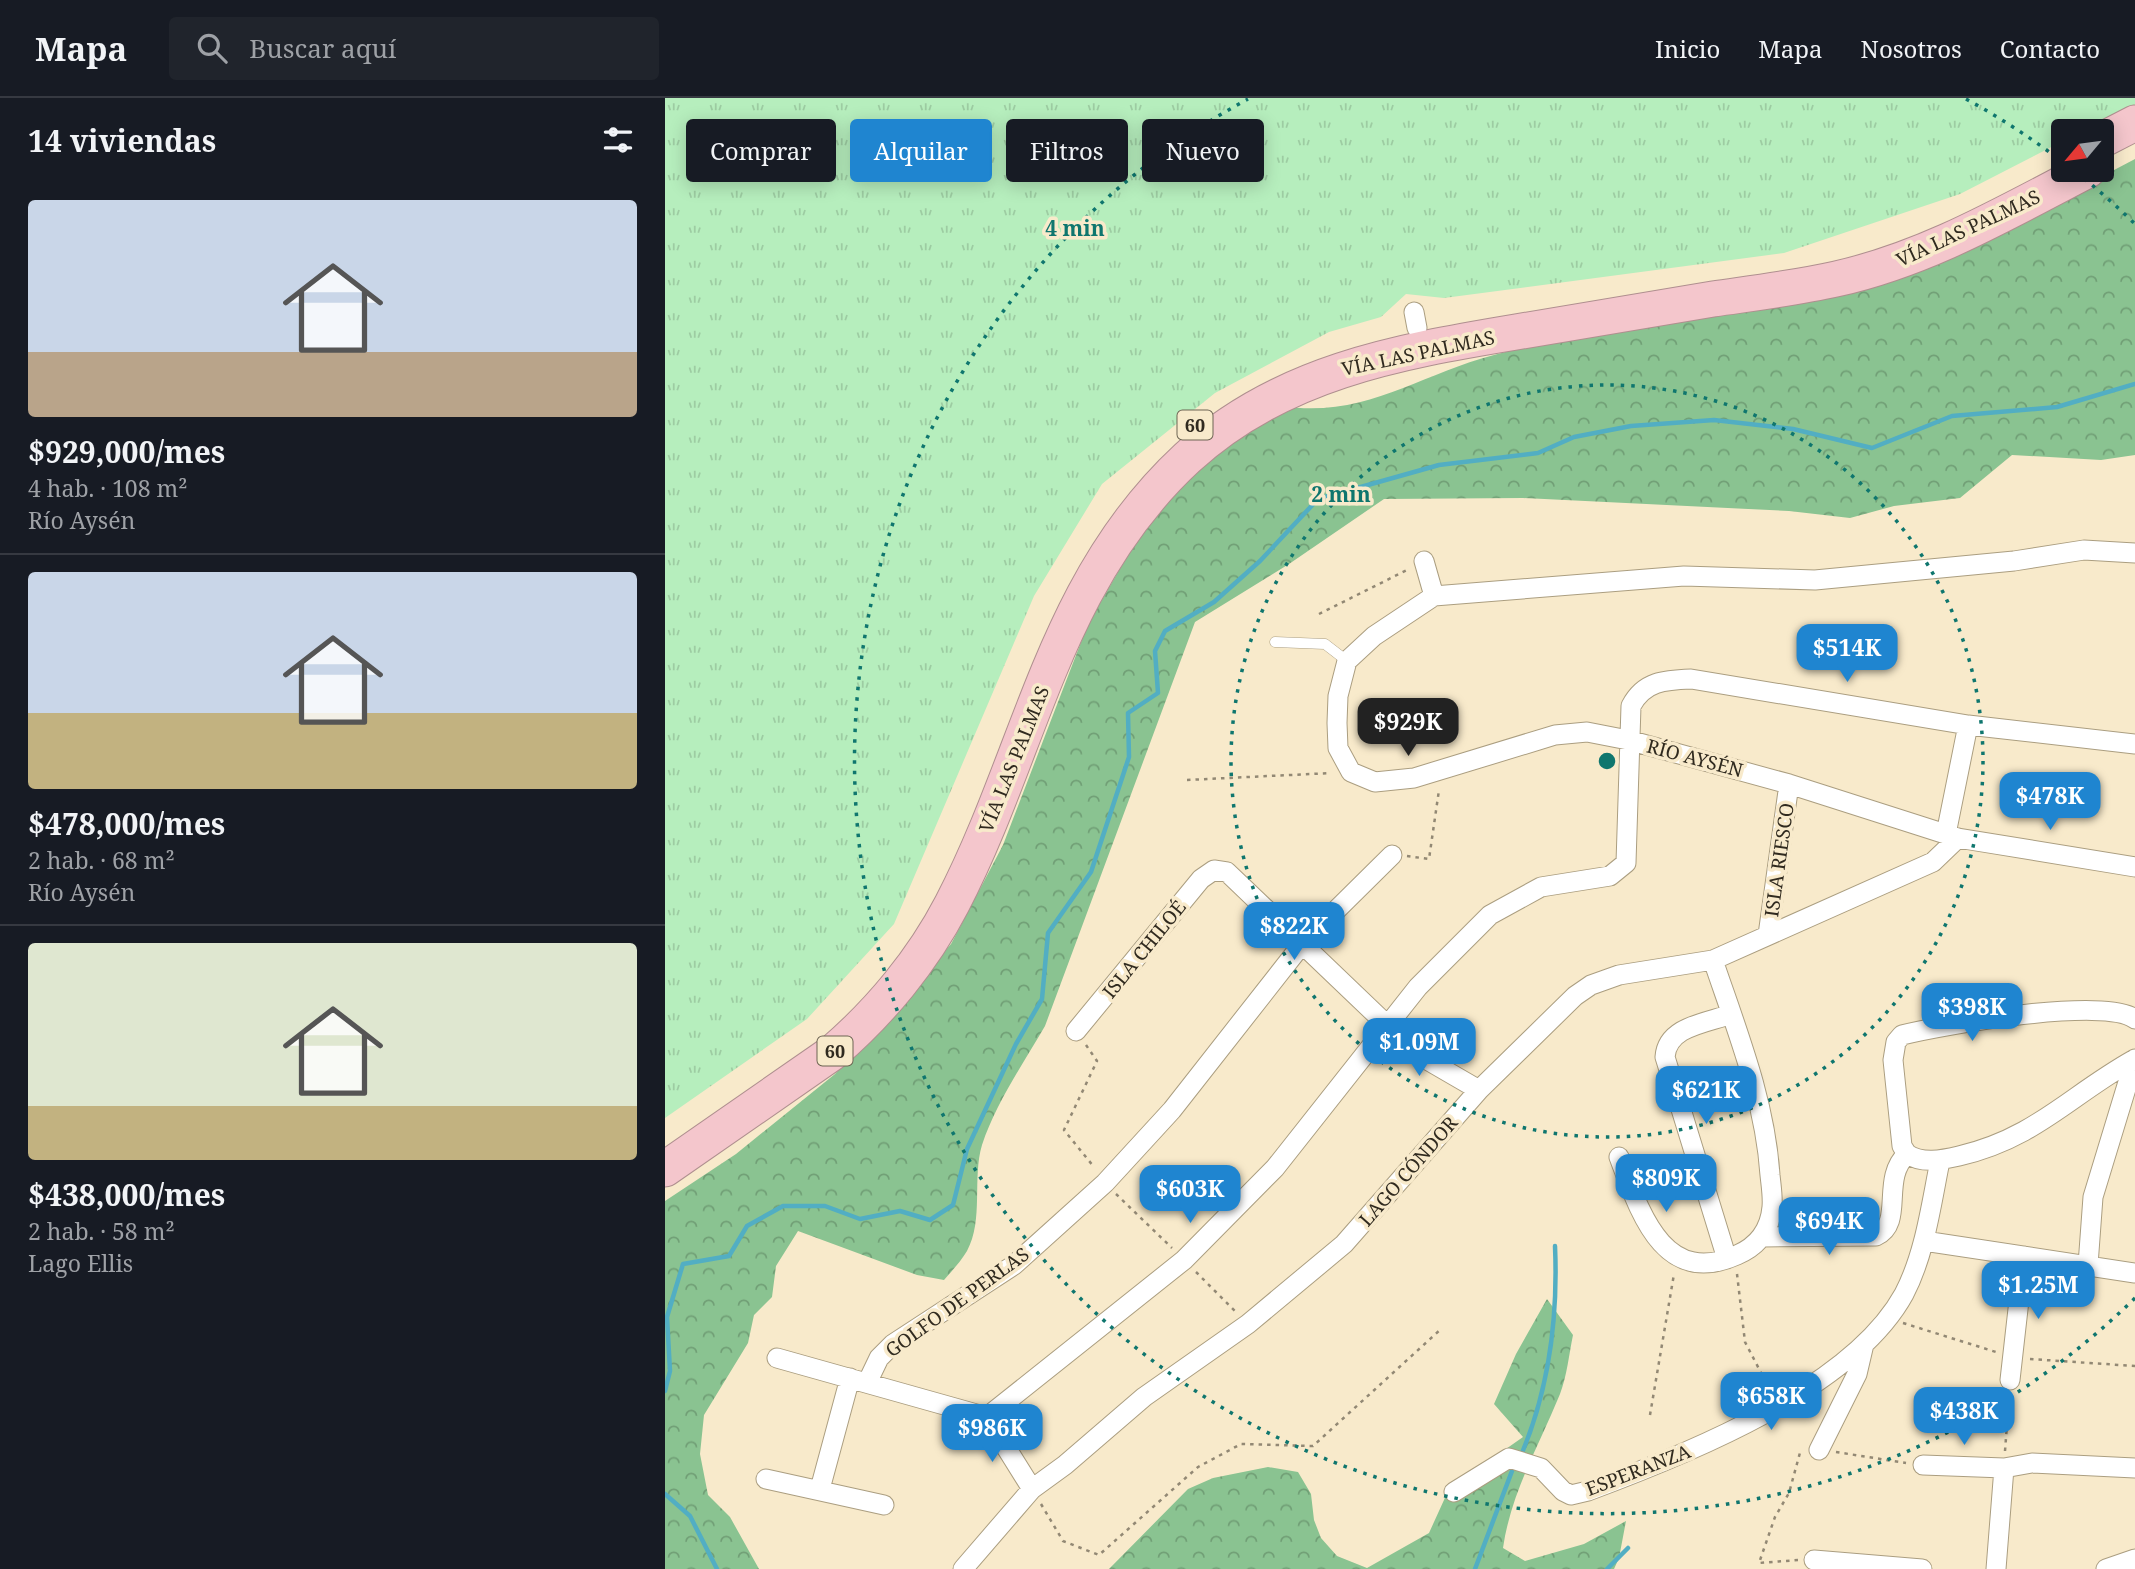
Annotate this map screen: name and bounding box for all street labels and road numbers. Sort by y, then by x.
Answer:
street label: VÍA LAS PALMAS [1892,183,2044,273]
street label: VÍA LAS PALMAS [1339,324,1497,382]
road number: 60 [1177,410,1213,440]
street label: VÍA LAS PALMAS [973,682,1055,836]
street label: RÍO AYSÉN [1644,733,1746,783]
street label: ISLA RIESCO [1758,801,1800,919]
street label: ISLA CHILOÉ [1096,894,1192,1003]
road number: 60 [817,1036,853,1066]
street label: LAGO CÓNDOR [1353,1110,1463,1232]
street label: GOLFO DE PERLAS [880,1241,1034,1363]
street label: ESPERANZA [1582,1438,1695,1502]

